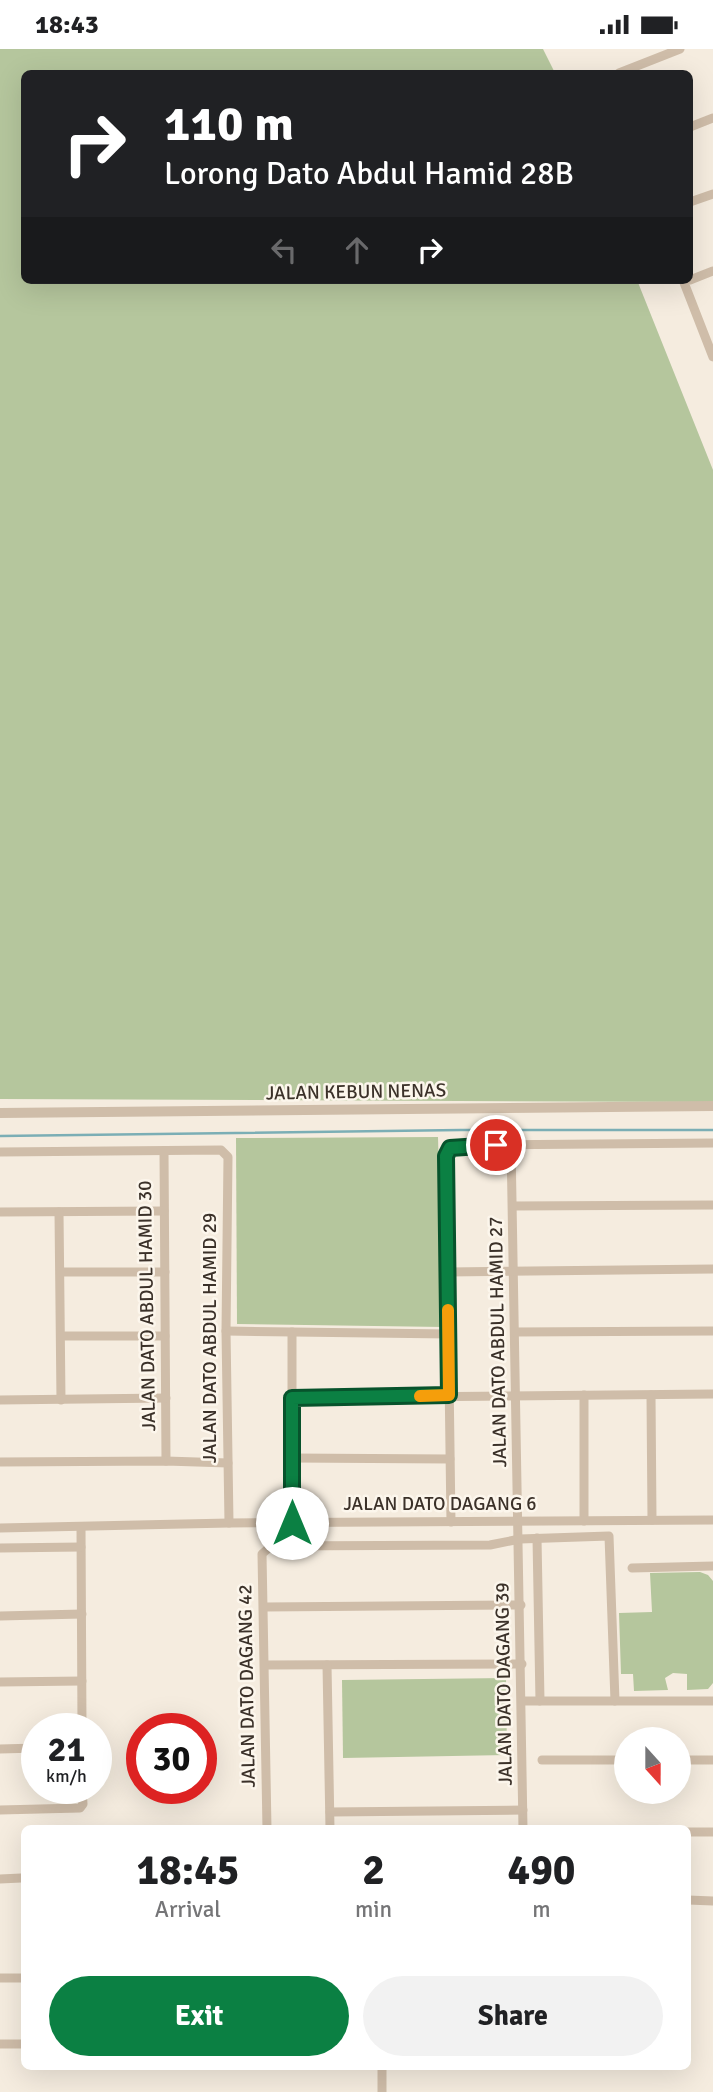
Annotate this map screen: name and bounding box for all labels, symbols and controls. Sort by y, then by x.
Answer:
text: 18:43 [35,9,99,41]
text: 110 m [164,94,294,154]
icon: right [49,98,140,189]
text: Lorong Dato Abdul Hamid 28B [164,154,574,193]
icon: left [265,231,303,269]
icon: ahead [338,231,376,269]
icon: right [411,231,449,269]
street label: JALAN KEBUN NENAS [266,1078,446,1106]
pin [466,1115,526,1175]
icon: arrive [477,1126,515,1164]
street label: JALAN DATO ABDUL HAMID 30 [133,1180,161,1432]
street label: JALAN DATO ABDUL HAMID 29 [198,1213,222,1463]
street label: JALAN DATO ABDUL HAMID 27 [484,1216,512,1468]
position arrow [255,1486,329,1560]
street label: JALAN DATO DAGANG 6 [343,1492,537,1516]
street label: JALAN DATO DAGANG 39 [490,1582,518,1786]
street label: JALAN DATO DAGANG 42 [233,1584,261,1788]
speed limit sign: 30 [126,1713,217,1804]
north arrow [614,1727,691,1804]
map controls [614,1727,691,1804]
text: 21 [48,1728,85,1771]
text: km/h [46,1765,87,1787]
text: 18:45 [136,1845,240,1896]
text: 2 [362,1845,385,1896]
text: 490 [507,1845,576,1896]
text: Arrival [155,1895,221,1924]
text: min [355,1895,392,1924]
text: m [532,1895,551,1924]
button: Exit [49,1976,349,2056]
button: Share [363,1976,663,2056]

